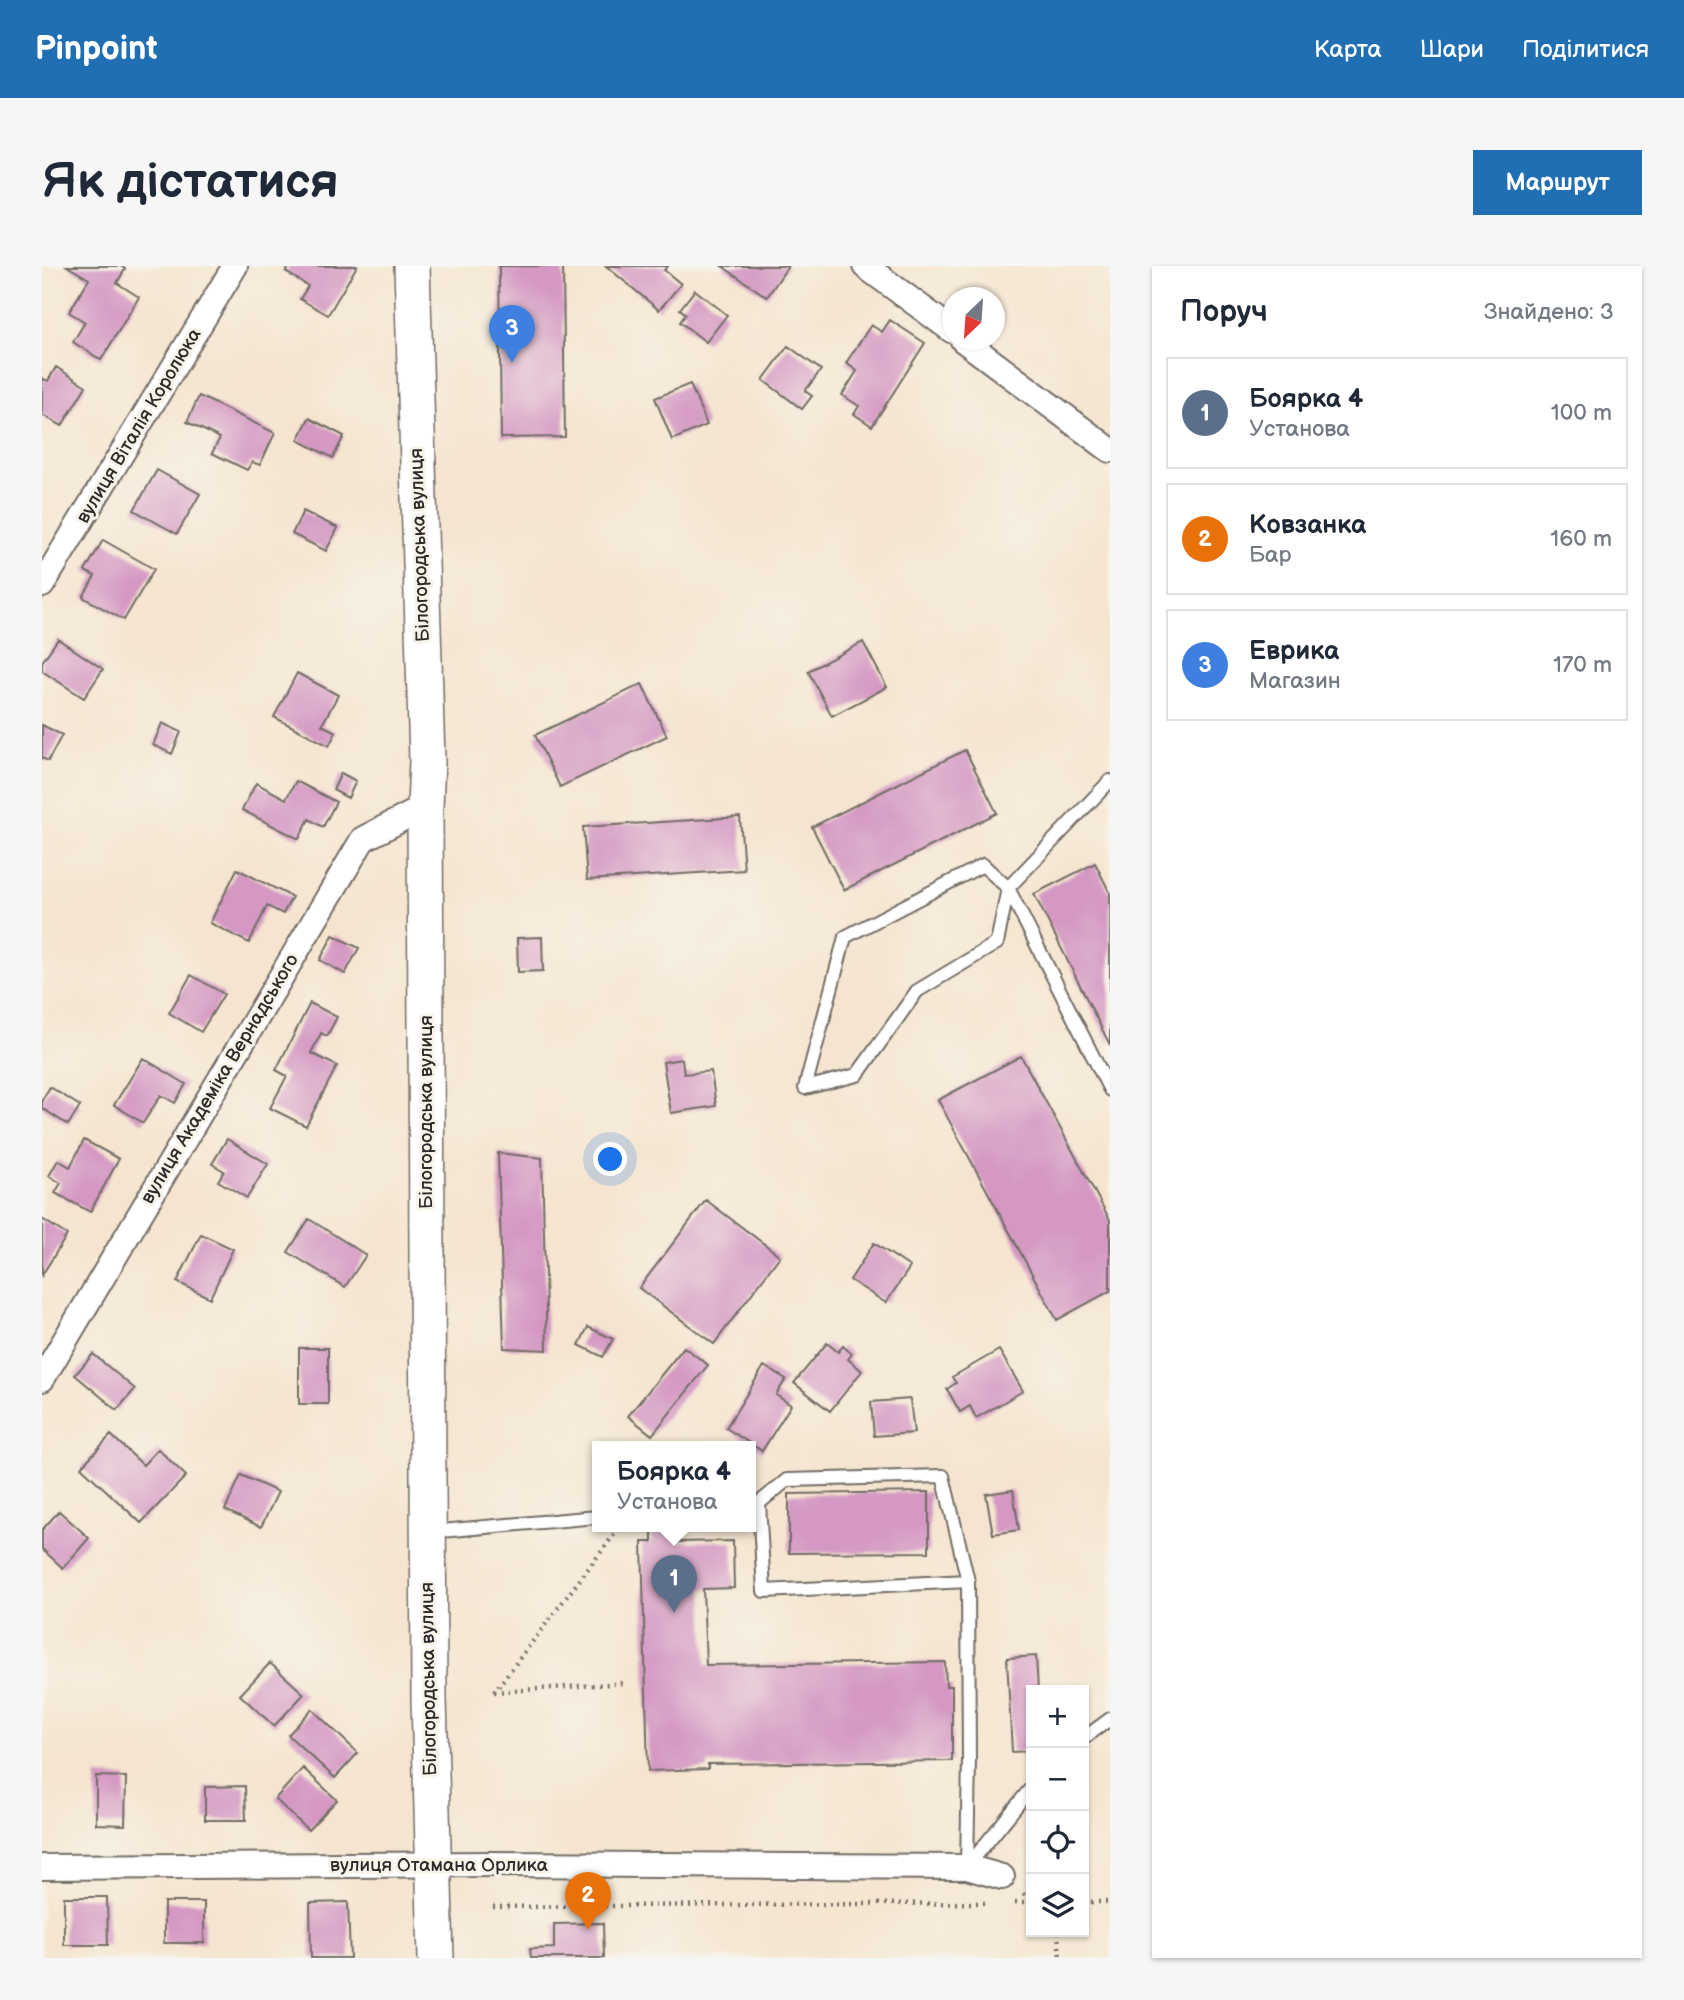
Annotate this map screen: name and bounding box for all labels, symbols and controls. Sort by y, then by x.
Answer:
text: Pinpoint [35,29,157,69]
text: Карта [1314,35,1382,64]
text: Шари [1420,35,1484,64]
text: Поділитися [1522,35,1649,64]
button: Маршрут [1473,150,1642,215]
text: Як дістатися [42,153,339,212]
north arrow [942,287,1005,350]
text: Поруч [1180,294,1268,330]
text: Знайдено: 3 [1484,298,1614,326]
pin: 3 [489,305,535,363]
street label: вулиця Віталія Королюка [72,324,206,528]
text: Боярка 4 [1249,384,1363,415]
text: 1 [1200,399,1210,427]
text: 100 m [1551,399,1612,427]
text: Установа [1249,415,1350,443]
street label: Білогородська вулиця [405,448,435,642]
text: Ковзанка [1249,510,1366,541]
text: 2 [1198,525,1212,553]
text: 160 m [1550,525,1612,553]
text: Бар [1249,541,1292,569]
text: Еврика [1249,636,1339,667]
text: 3 [1198,651,1212,679]
text: 170 m [1553,651,1612,679]
text: Магазин [1249,667,1341,695]
street label: вулиця Академіка Вернадського [136,950,304,1208]
street label: Білогородська вулиця [415,1015,438,1209]
your location [593,1142,627,1176]
popup [592,1441,756,1532]
text: Боярка 4 [617,1457,731,1488]
text: Установа [617,1488,718,1516]
pin: 1 [651,1555,697,1613]
street label: Білогородська вулиця [416,1582,442,1776]
map controls [1026,1685,1089,1937]
button: + [1026,1685,1089,1748]
button: − [1026,1748,1089,1811]
button: locate [1026,1811,1089,1874]
street label: вулиця Отамана Орлика [330,1854,548,1877]
pin: 2 [565,1872,611,1930]
button: layers [1026,1874,1089,1937]

